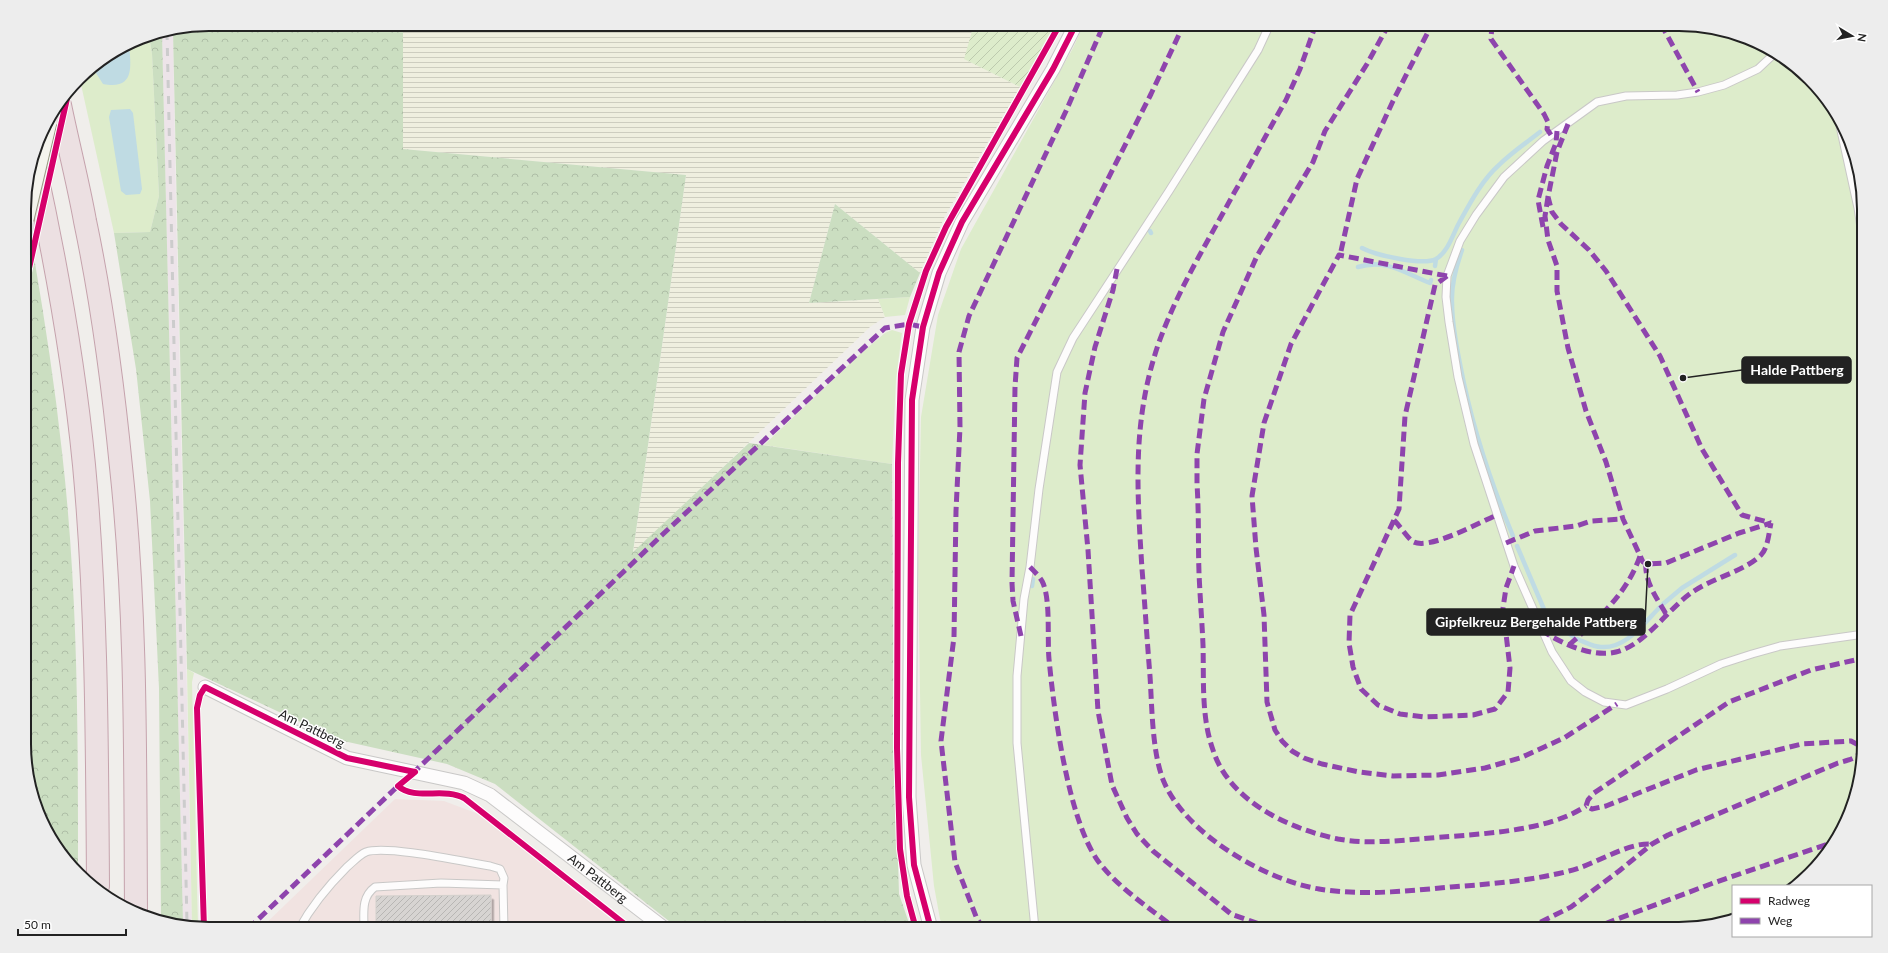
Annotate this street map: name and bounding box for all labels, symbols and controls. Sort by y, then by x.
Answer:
north arrow [1832,16,1872,56]
text: N [1855,33,1869,43]
callout: Halde Pattberg [1742,357,1851,383]
text: Halde Pattberg [1750,361,1844,378]
callout: Gipfelkreuz Bergehalde Pattberg [1427,609,1645,635]
text: Gipfelkreuz Bergehalde Pattberg [1435,613,1638,630]
street label: Am Pattberg [277,705,348,751]
street label: Am Pattberg [565,850,631,906]
legend [1732,885,1872,937]
text: Radweg [1768,893,1810,908]
scale bar [18,911,126,937]
text: Weg [1768,913,1792,928]
text: 50 m [24,917,51,932]

